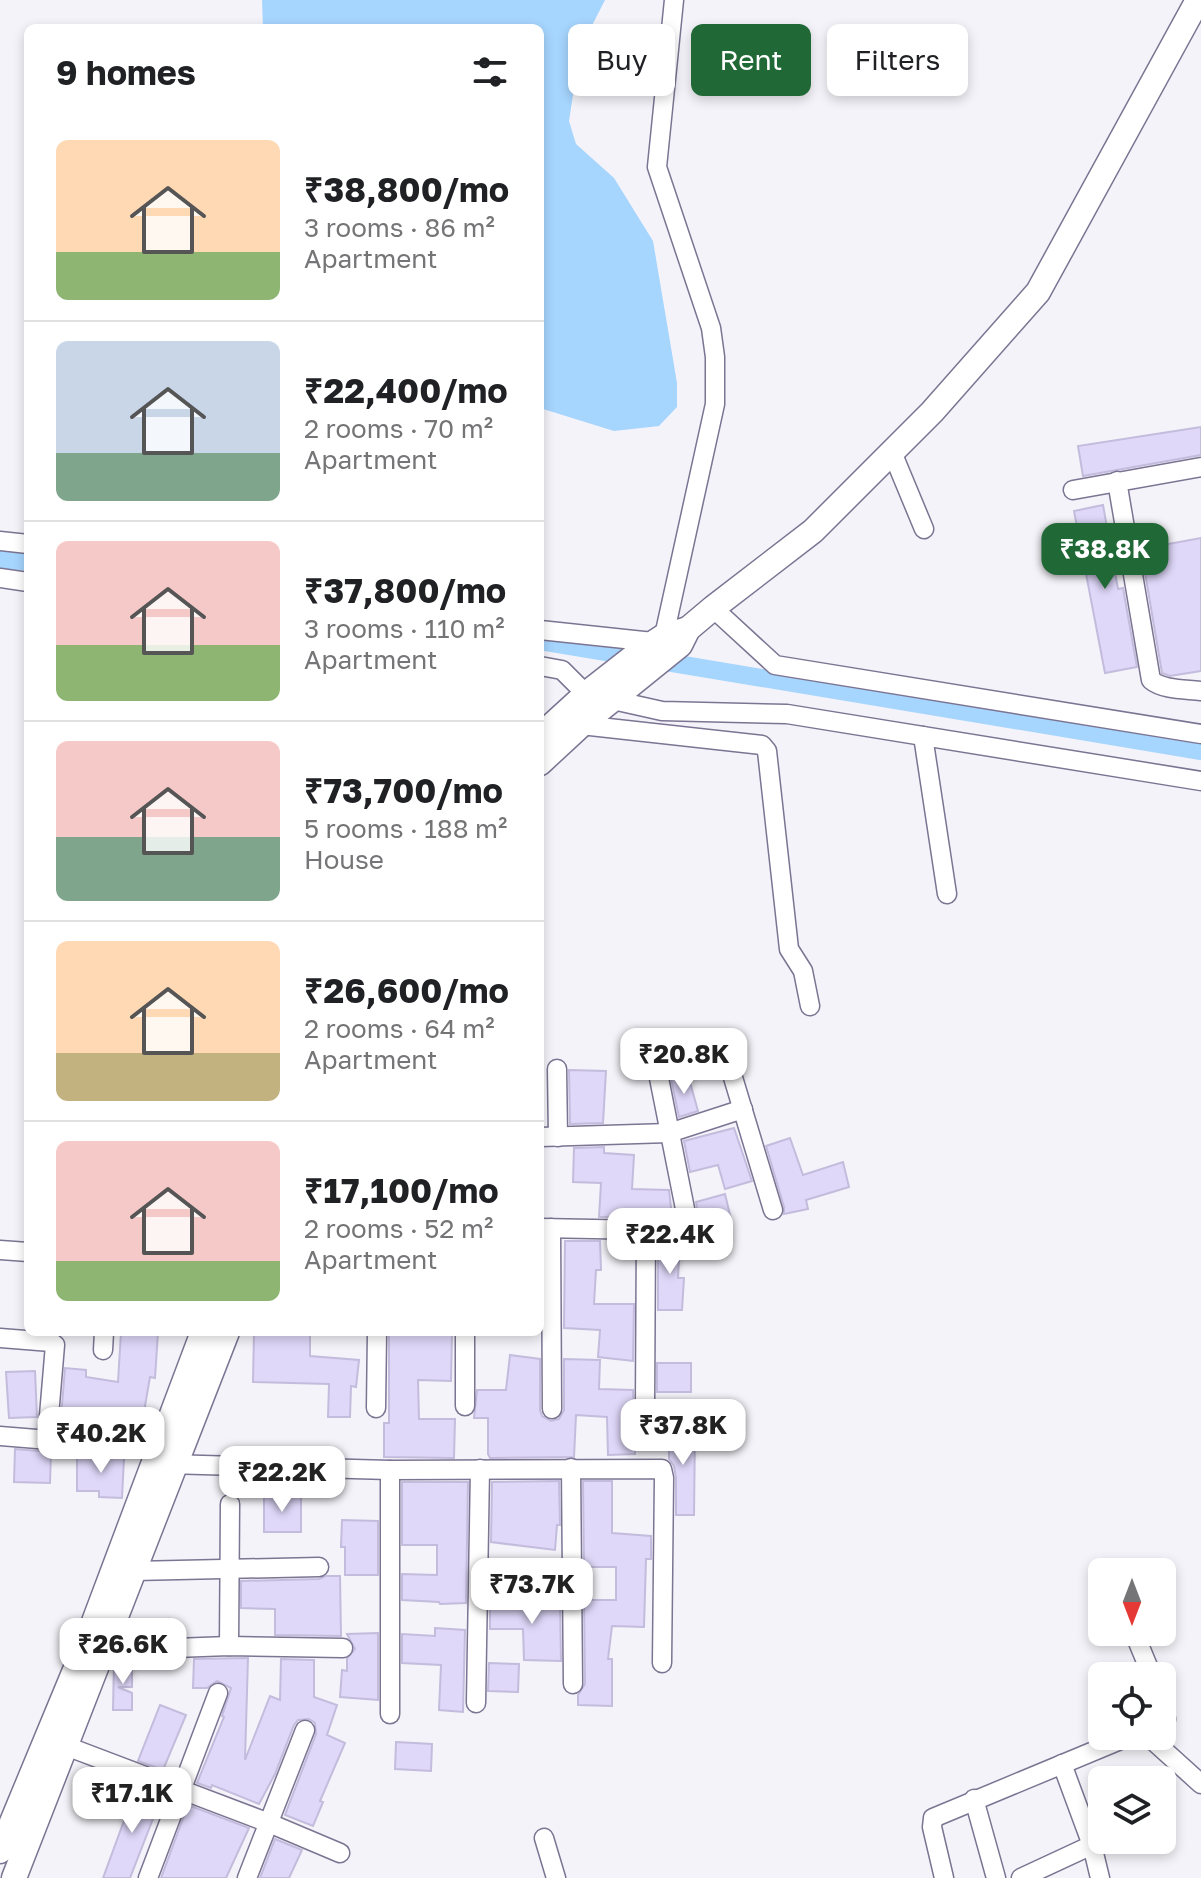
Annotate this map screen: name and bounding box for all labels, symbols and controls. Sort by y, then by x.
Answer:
chip: Buy [568,24,675,96]
chip: Rent [691,24,811,96]
chip: Filters [827,24,968,96]
icon: filters [468,50,512,94]
text: 9 homes [56,52,196,92]
text: ₹38,800/mo [304,169,509,209]
icon: home [120,172,216,268]
text: 3 rooms · 86 m² [304,212,495,243]
text: Apartment [304,243,437,274]
text: ₹22,400/mo [304,370,508,410]
icon: home [120,373,216,469]
text: 2 rooms · 70 m² [304,413,493,444]
text: Apartment [304,444,437,475]
pin: ₹38.8K [1040,523,1170,591]
text: ₹38.8K [1059,533,1151,564]
text: ₹37,800/mo [304,570,506,610]
icon: home [120,573,216,669]
text: 3 rooms · 110 m² [304,613,505,644]
text: Apartment [304,644,437,675]
text: ₹73,700/mo [304,770,503,810]
icon: home [120,773,216,869]
text: 5 rooms · 188 m² [304,813,507,844]
text: House [304,844,384,875]
text: ₹26,600/mo [304,970,509,1010]
icon: home [120,973,216,1069]
text: 2 rooms · 64 m² [304,1013,495,1044]
pin: ₹20.8K [619,1028,749,1096]
text: ₹20.8K [638,1038,730,1069]
text: Apartment [304,1044,437,1075]
text: ₹17,100/mo [304,1170,499,1210]
icon: home [120,1173,216,1269]
pin: ₹22.4K [605,1208,735,1276]
text: 2 rooms · 52 m² [304,1213,493,1244]
text: ₹22.4K [625,1218,715,1249]
text: Apartment [304,1244,437,1275]
pin: ₹37.8K [618,1399,748,1467]
pin: ₹40.2K [36,1407,166,1475]
text: ₹37.8K [639,1409,727,1440]
text: ₹40.2K [55,1417,147,1448]
pin: ₹22.2K [217,1446,347,1514]
text: ₹22.2K [237,1456,327,1487]
pin: ₹73.7K [467,1558,597,1626]
north arrow [1088,1558,1176,1646]
map controls [1088,1558,1176,1854]
text: ₹73.7K [489,1568,575,1599]
pin: ₹26.6K [58,1618,188,1686]
text: ₹26.6K [78,1628,168,1659]
button: locate [1088,1662,1176,1750]
button: layers [1088,1766,1176,1854]
pin: ₹17.1K [67,1767,197,1835]
text: ₹17.1K [91,1777,174,1808]

